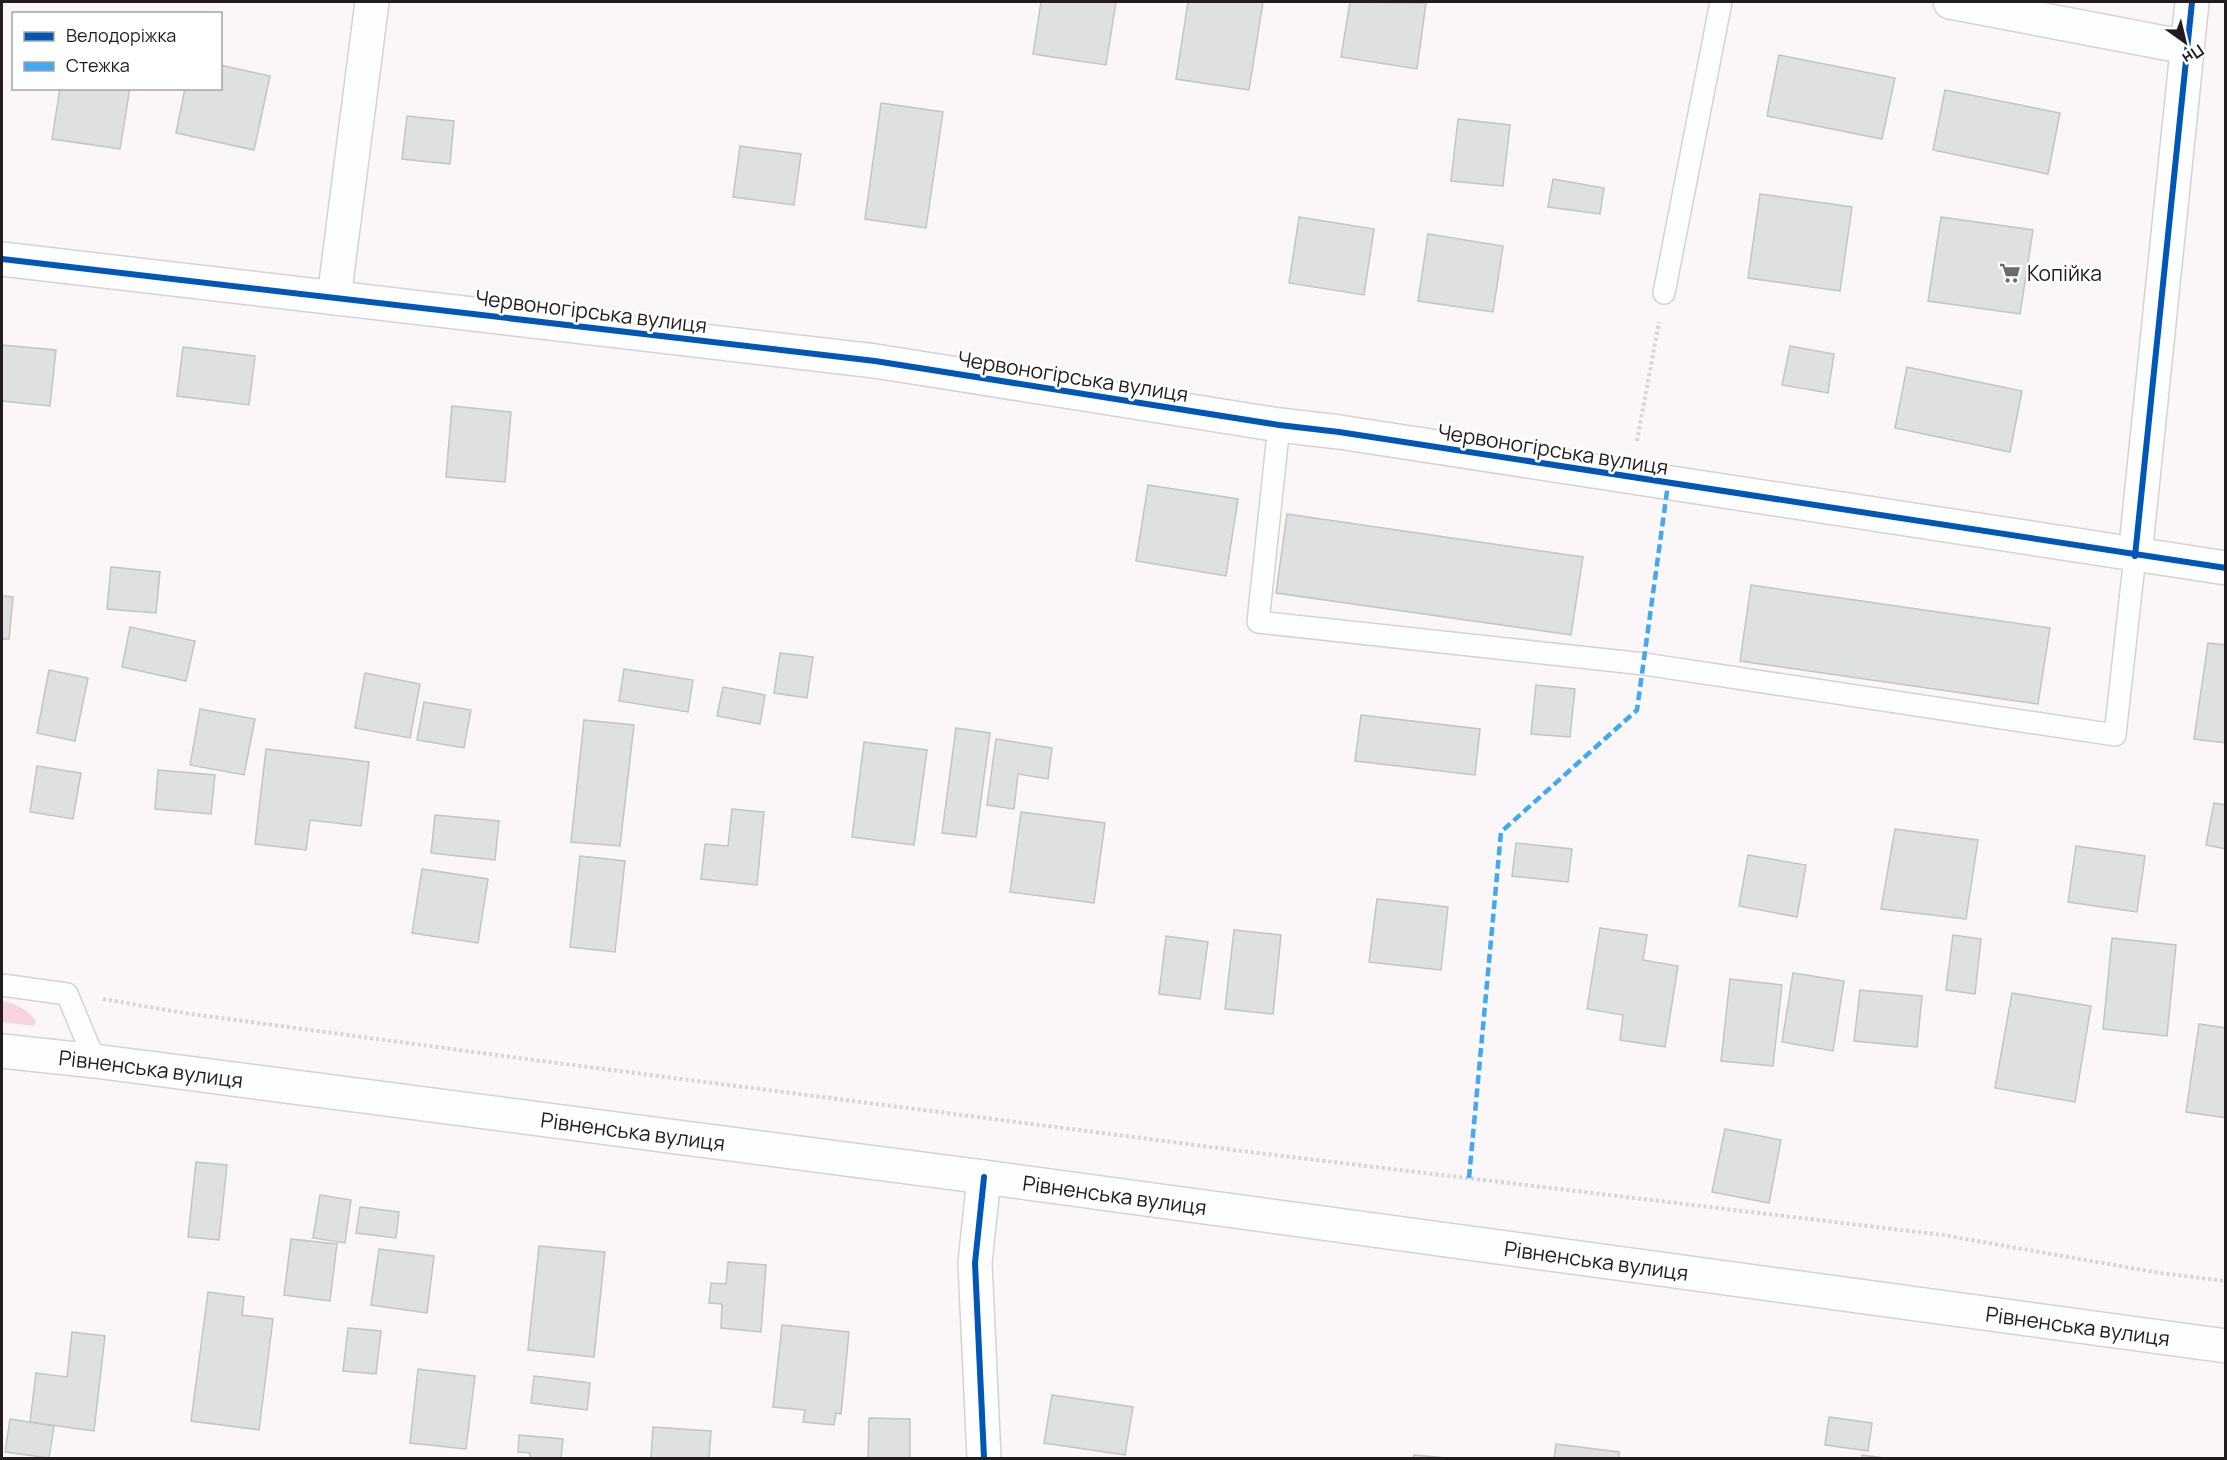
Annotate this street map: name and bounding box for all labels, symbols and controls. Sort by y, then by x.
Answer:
legend [12,12,222,90]
north arrow [2155,12,2215,72]
text: Велодоріжка [66,23,176,47]
text: Пн [2178,39,2208,70]
text: Стежка [66,53,130,77]
place label: Копійка [2027,259,2102,287]
supermarket icon: Копійка [1998,261,2022,285]
street label: Червоногірська вулиця [473,283,709,339]
street label: Червоногірська вулиця [955,344,1191,408]
street label: Червоногірська вулиця [1435,417,1671,481]
street label: Рівненська вулиця [57,1043,245,1094]
street label: Рівненська вулиця [539,1105,727,1157]
street label: Рівненська вулиця [1021,1168,1209,1221]
street label: Рівненська вулиця [1502,1234,1690,1287]
street label: Рівненська вулиця [1984,1299,2172,1352]

